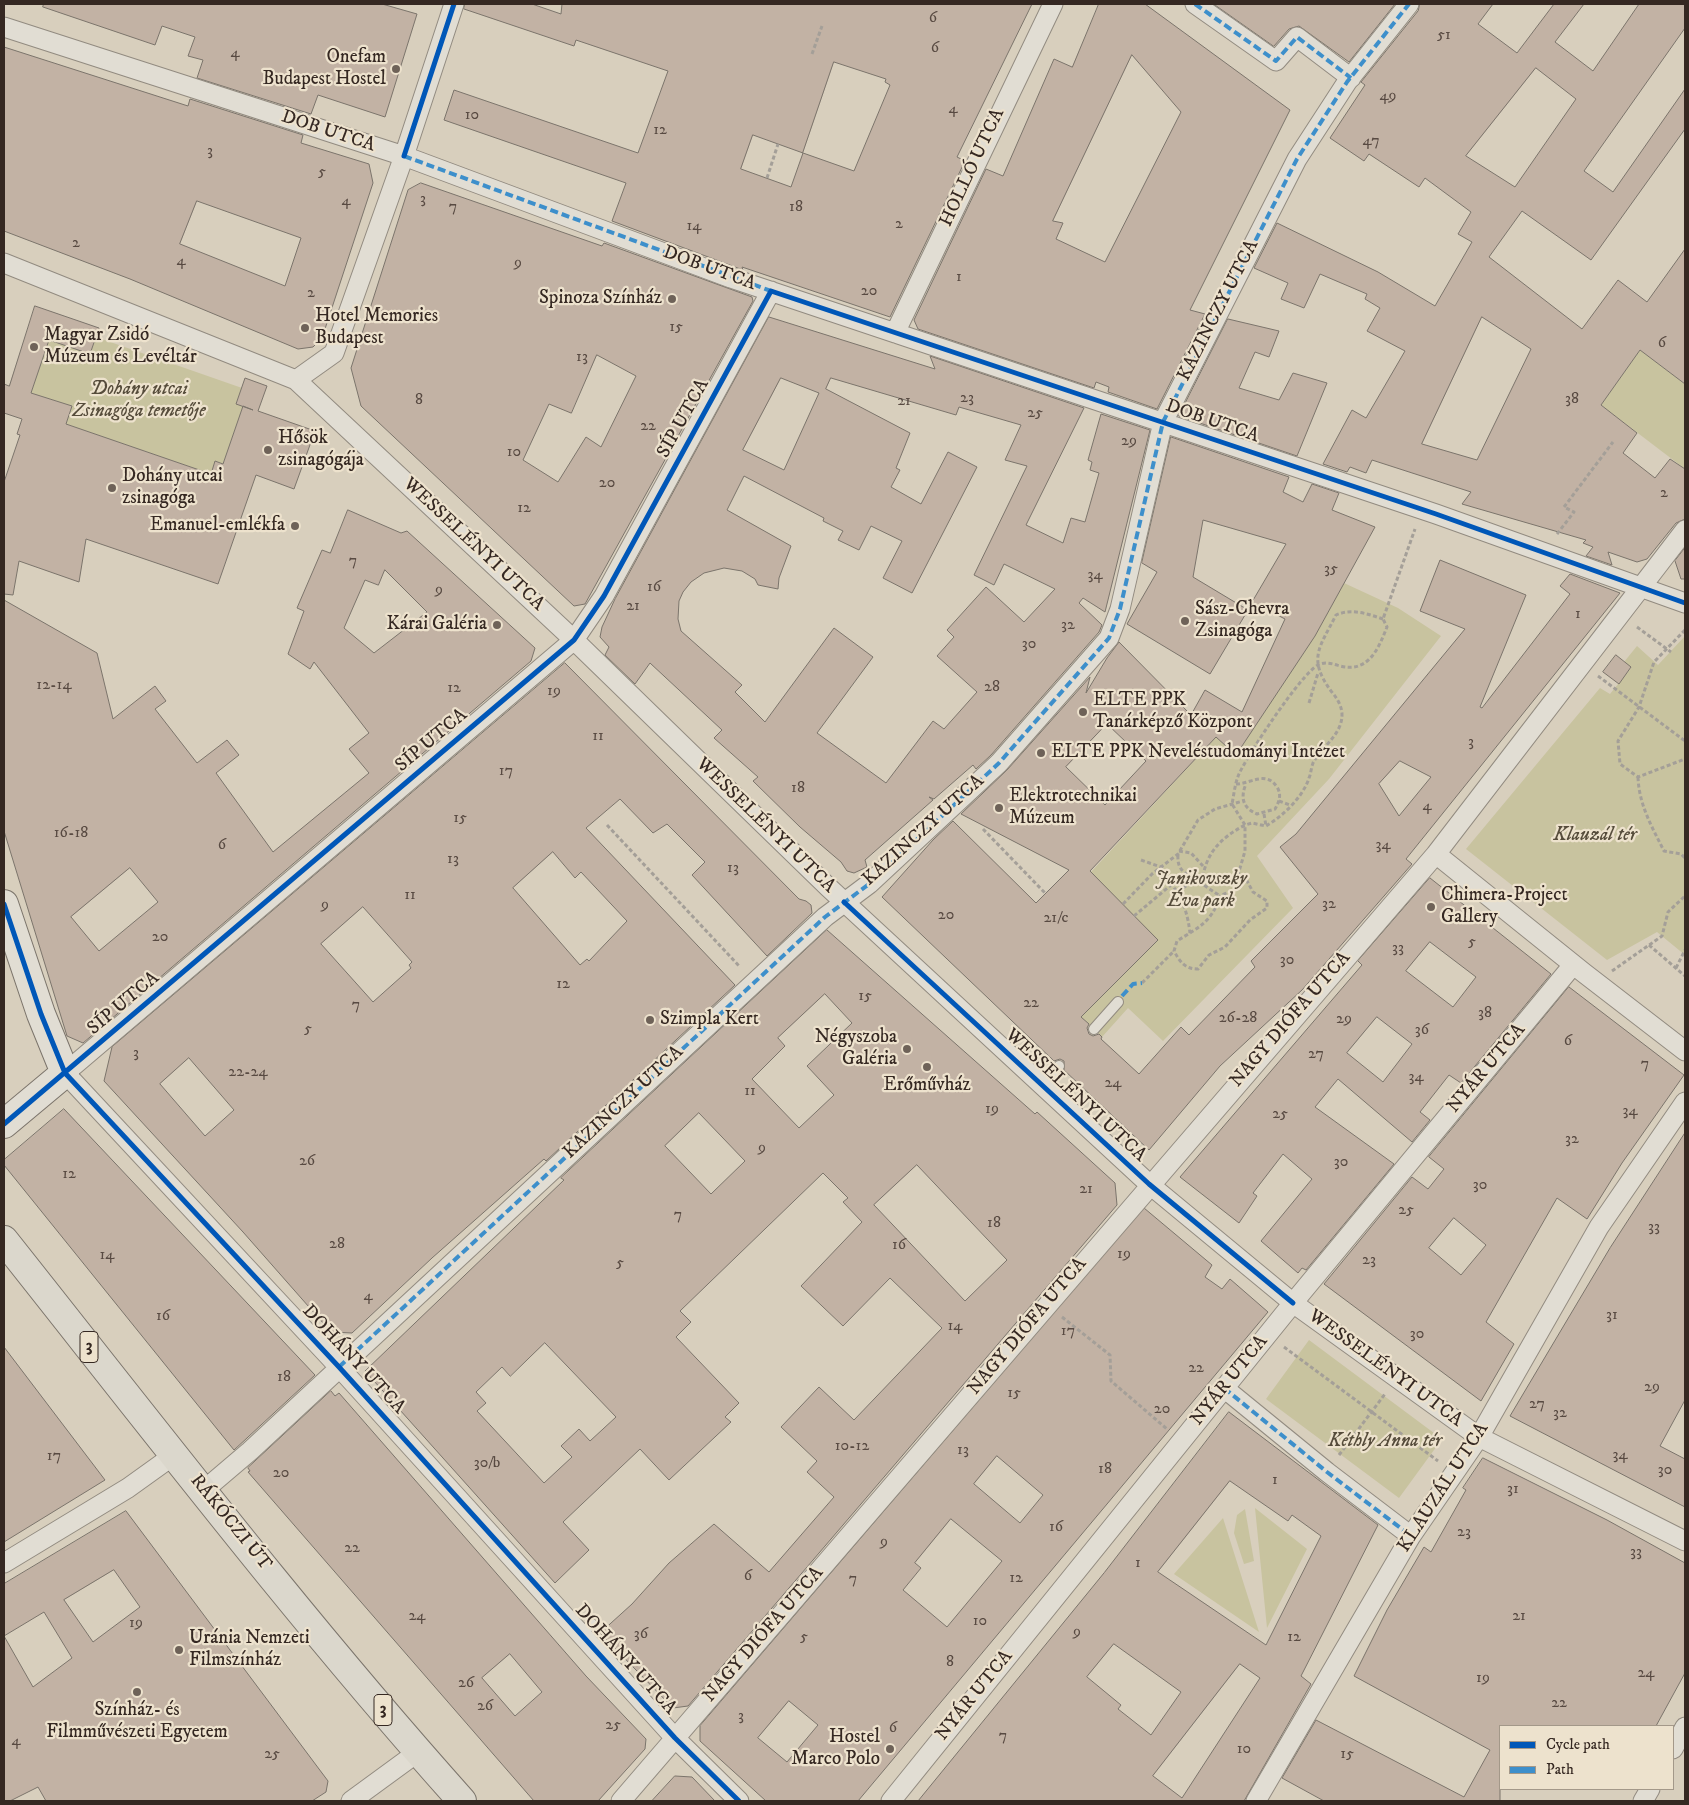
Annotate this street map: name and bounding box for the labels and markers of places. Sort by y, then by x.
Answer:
place label: Onefam Budapest Hostel [262,47,386,91]
marker: Onefam Budapest Hostel [390,63,402,75]
place label: Spinoza Színház [539,288,662,310]
marker: Spinoza Színház [666,293,678,305]
place label: Hotel Memories Budapest [315,306,438,350]
marker: Hotel Memories Budapest [299,322,311,334]
place label: Magyar Zsidó Múzeum és Levéltár [44,325,197,369]
marker: Magyar Zsidó Múzeum és Levéltár [28,341,40,353]
place label: Hősök zsinagógája [278,428,364,472]
marker: Hősök zsinagógája [262,444,274,456]
place label: Dohány utcai zsinagóga [122,466,223,510]
marker: Dohány utcai zsinagóga [106,482,118,494]
place label: Emanuel-emlékfa [150,515,285,537]
marker: Emanuel-emlékfa [289,520,301,532]
place label: Sász-Chevra Zsinagóga [1195,599,1289,643]
place label: Kárai Galéria [387,614,487,636]
marker: Sász-Chevra Zsinagóga [1179,615,1191,627]
marker: Kárai Galéria [491,619,503,631]
place label: ELTE PPK Tanárképző Központ [1093,690,1252,734]
marker: ELTE PPK Tanárképző Központ [1077,706,1089,718]
place label: ELTE PPK Neveléstudományi Intézet [1051,742,1345,764]
marker: ELTE PPK Neveléstudományi Intézet [1035,747,1047,759]
place label: Elektrotechnikai Múzeum [1009,786,1137,830]
marker: Elektrotechnikai Múzeum [993,802,1005,814]
place label: Chimera-Project Gallery [1441,885,1567,929]
marker: Chimera-Project Gallery [1425,901,1437,913]
place label: Szimpla Kert [660,1009,759,1031]
marker: Szimpla Kert [644,1014,656,1026]
place label: Négyszoba Galéria [815,1027,897,1071]
marker: Négyszoba Galéria [901,1043,913,1055]
marker: Erőművház [921,1061,933,1073]
place label: Erőművház [883,1075,971,1097]
place label: Uránia Nemzeti Filmszínház [189,1628,310,1672]
marker: Uránia Nemzeti Filmszínház [173,1644,185,1656]
marker: Színház- és Filmművészeti Egyetem [131,1686,143,1698]
place label: Színház- és Filmművészeti Egyetem [46,1700,228,1744]
place label: Hostel Marco Polo [791,1727,880,1771]
marker: Hostel Marco Polo [884,1743,896,1755]

